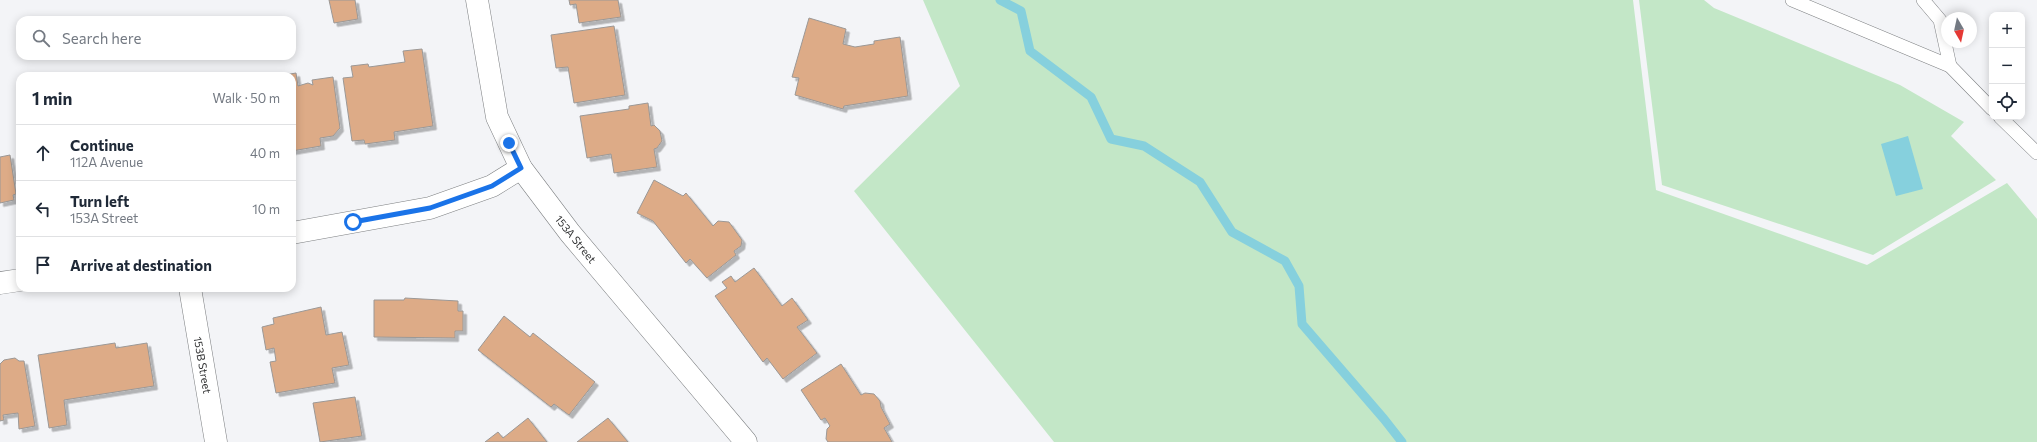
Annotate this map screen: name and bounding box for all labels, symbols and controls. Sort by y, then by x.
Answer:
north arrow [1941,12,1977,48]
map controls [1989,12,2025,120]
button: + [1989,12,2025,48]
search box [16,16,296,60]
icon: search [30,27,52,49]
text: Search here [62,29,141,47]
button: − [1989,48,2025,84]
button: locate [1989,84,2025,120]
text: 1 min [32,88,72,109]
text: Walk · 50 m [212,90,280,106]
route end [500,134,518,152]
text: Continue [70,136,134,154]
icon: ahead [32,142,54,164]
text: 40 m [250,145,280,161]
text: 112A Avenue [70,154,143,170]
text: Turn left [70,192,129,210]
icon: left [32,198,54,220]
text: 10 m [252,201,280,217]
text: 153A Street [70,210,138,226]
street label: 153A Street [553,212,600,266]
route start [344,213,362,231]
icon: arrive [32,254,54,276]
text: Arrive at destination [70,256,212,274]
street label: 153B Street [192,336,214,395]

